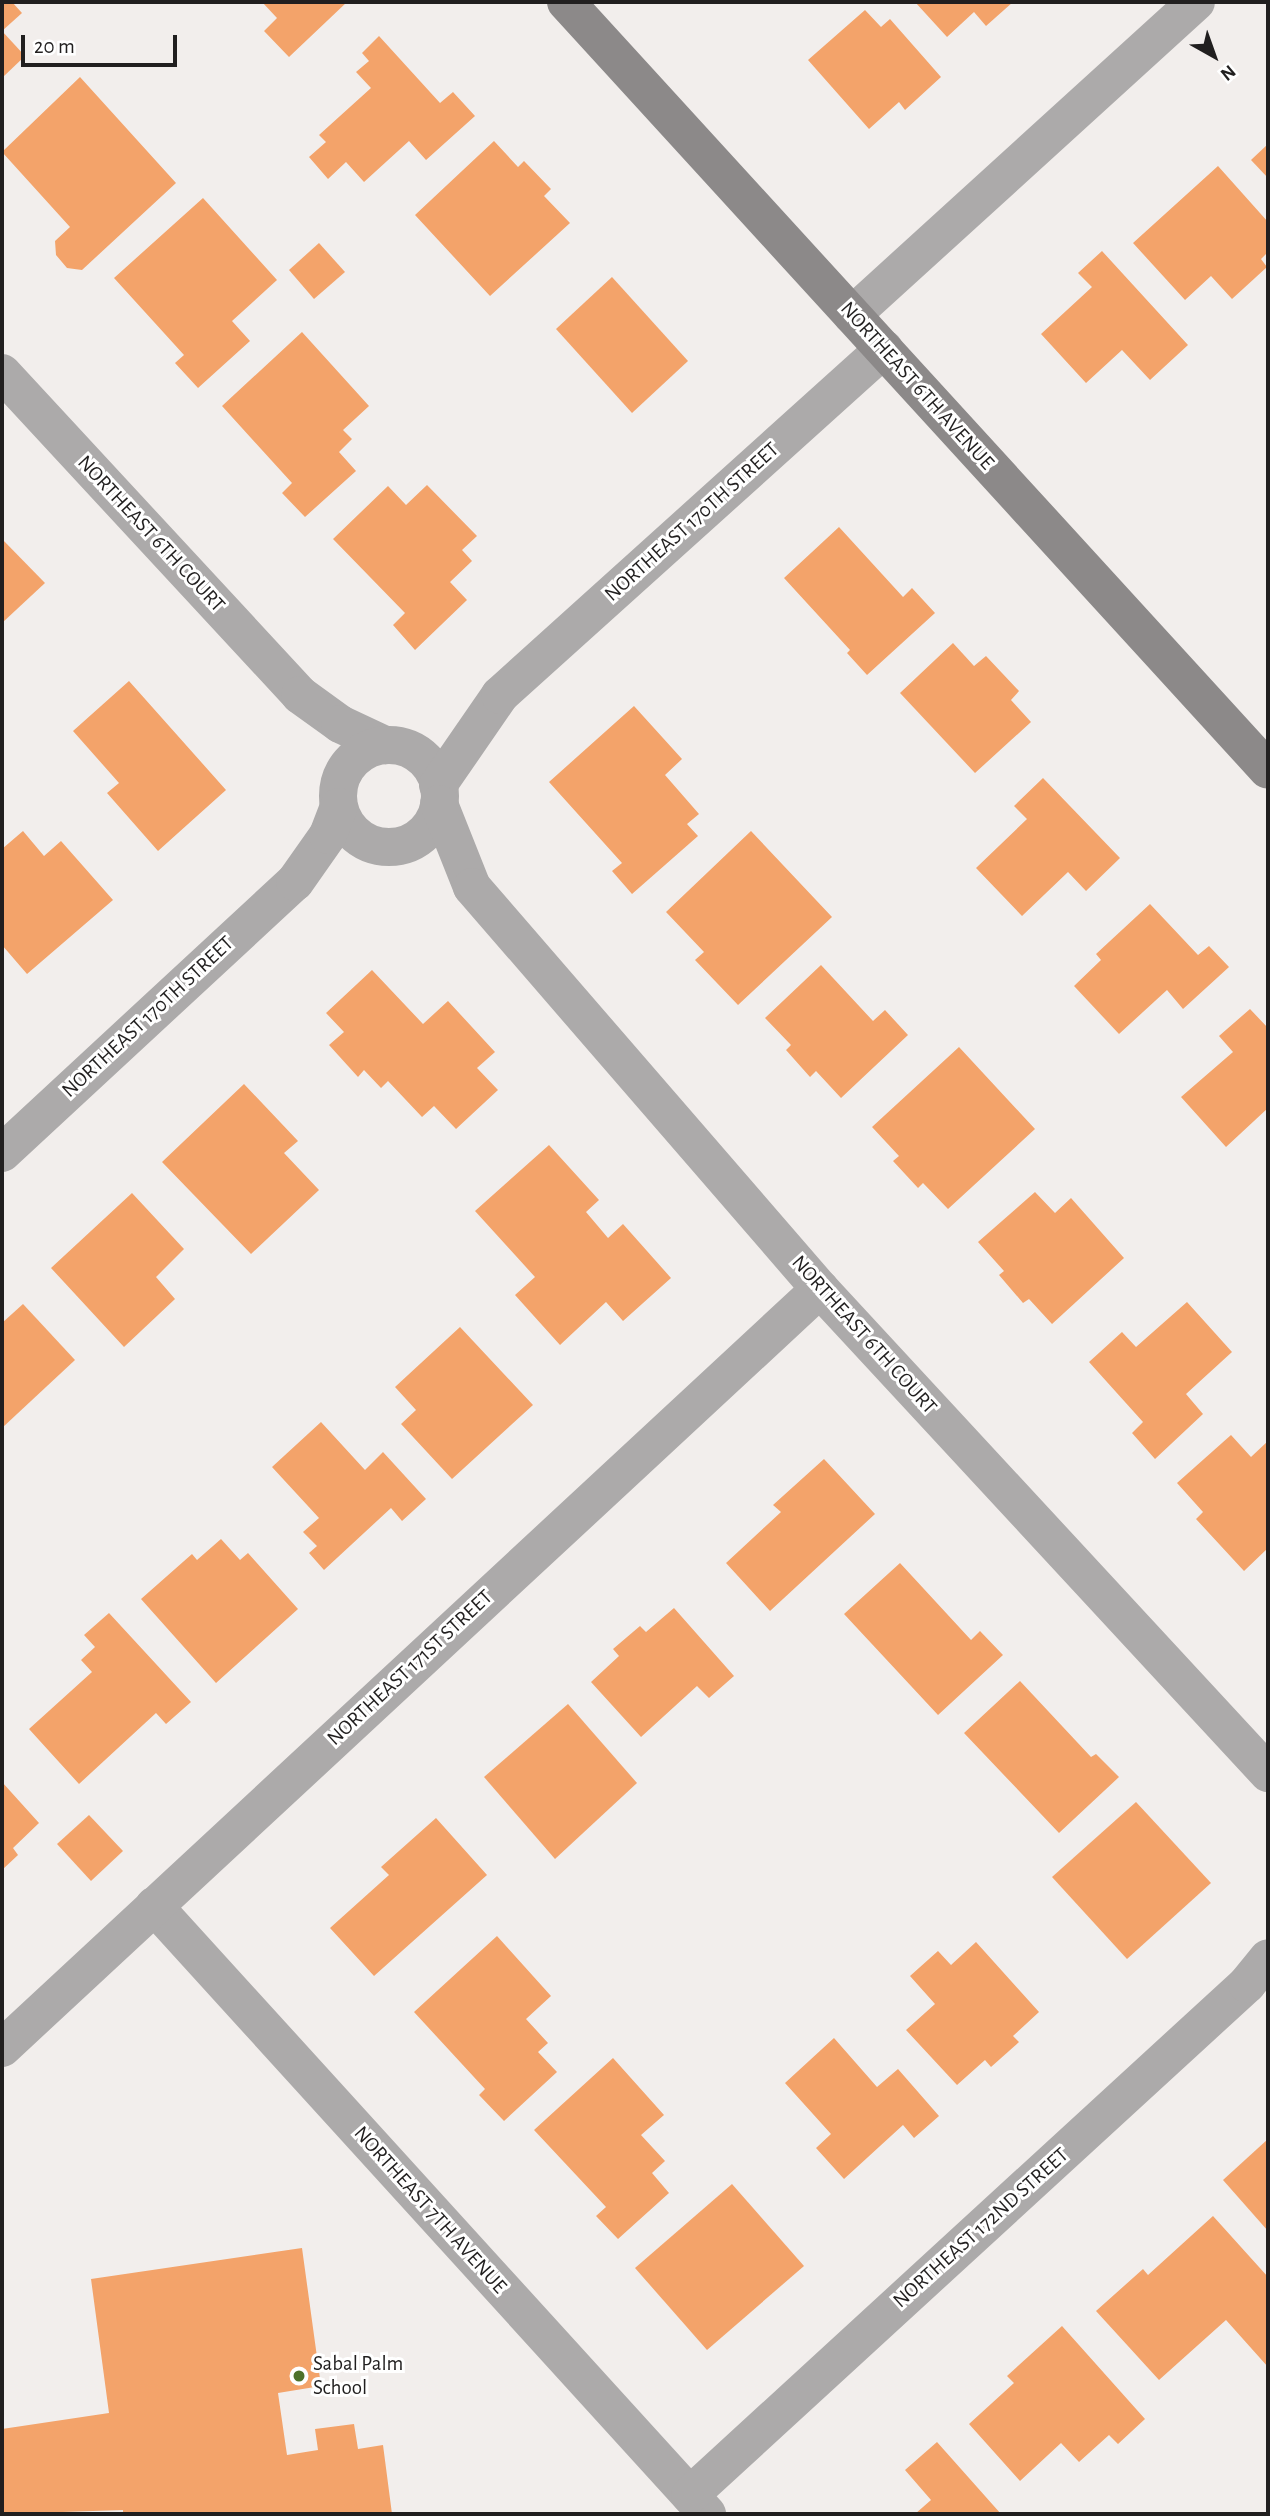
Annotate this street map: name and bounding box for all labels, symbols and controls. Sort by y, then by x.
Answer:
scale bar [24,21,180,65]
north arrow [1179,21,1249,91]
text: 20 m [34,36,75,57]
text: N [1217,61,1239,84]
street label: NORTHEAST 6TH AVENUE [835,297,999,475]
street label: NORTHEAST 170TH STREET [600,437,784,607]
street label: NORTHEAST 6TH COURT [72,450,230,618]
street label: NORTHEAST 170TH STREET [57,931,239,1103]
street label: NORTHEAST 6TH COURT [786,1250,942,1420]
street label: NORTHEAST 171ST STREET [322,1585,498,1751]
street label: NORTHEAST 7TH AVENUE [348,2121,512,2299]
street label: NORTHEAST 172ND STREET [888,2143,1074,2313]
place label: Sabal Palm School [313,2351,403,2401]
marker: Sabal Palm School [291,2368,307,2384]

